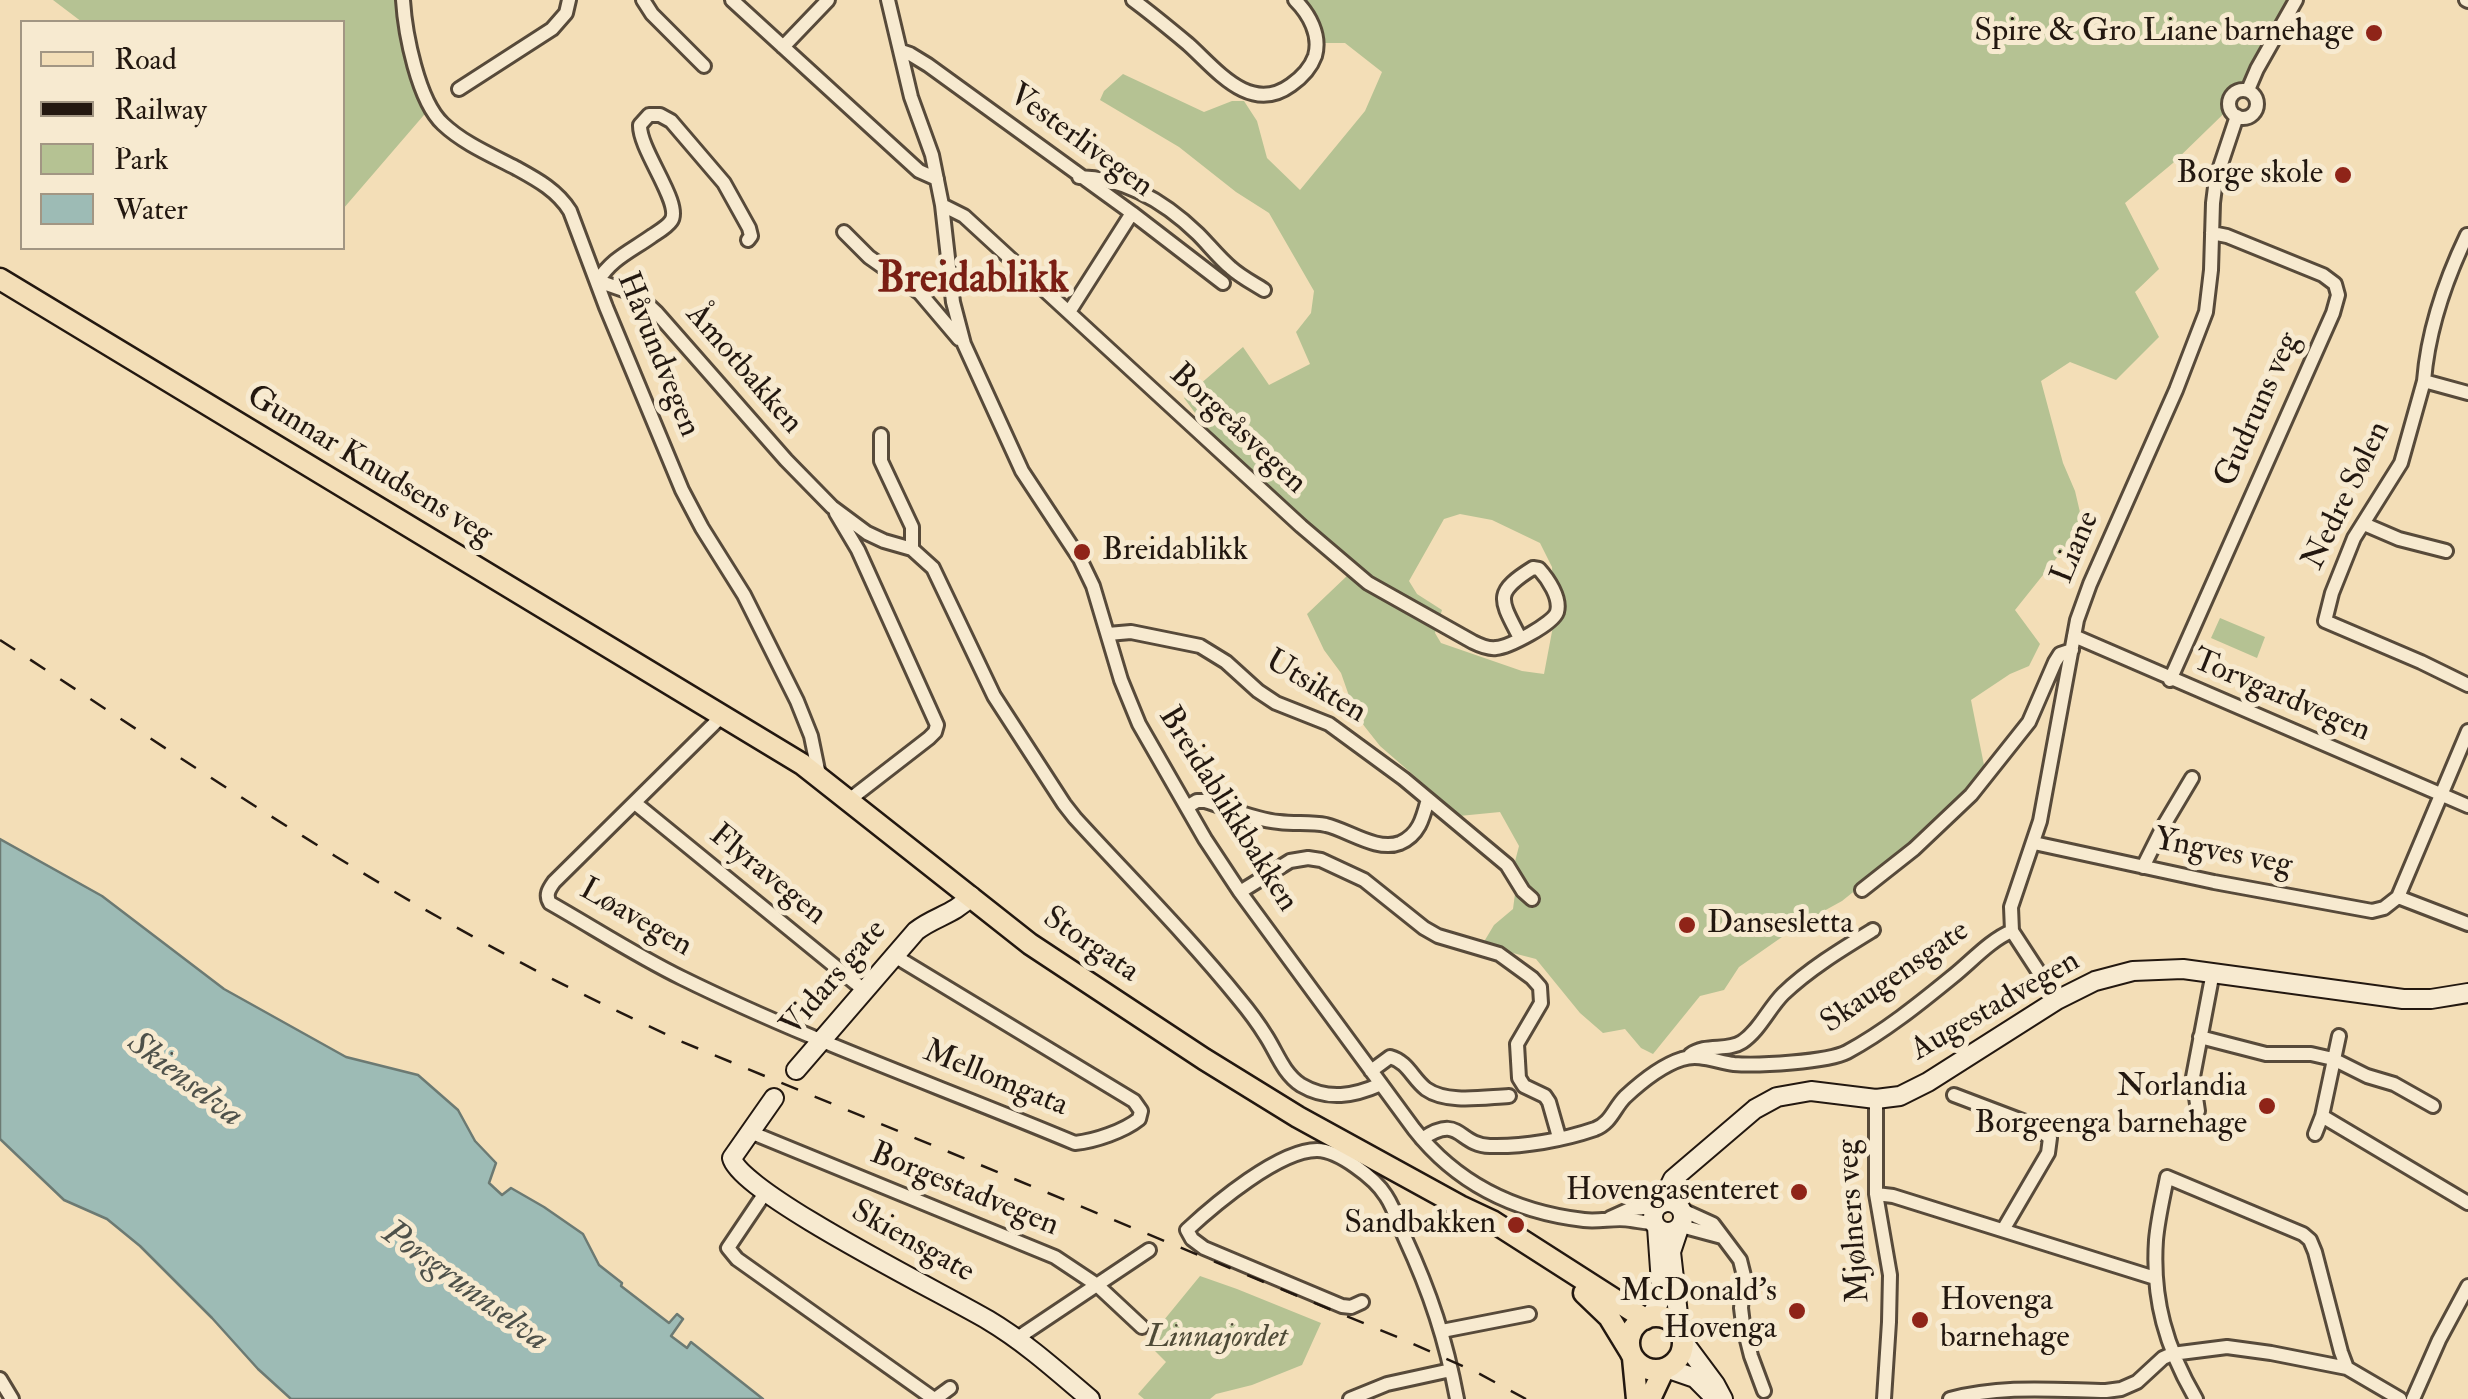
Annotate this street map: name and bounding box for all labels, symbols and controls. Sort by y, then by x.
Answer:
place label: Spire & Gro Liane barnehage [1974,14,2354,52]
legend [20,20,345,250]
marker: Spire & Gro Liane barnehage [2363,22,2385,44]
text: Road [114,41,177,78]
street label: Vesterlivegen [1000,77,1160,207]
text: Railway [114,91,207,128]
text: Park [114,141,169,178]
place label: Borge skole [2177,156,2323,194]
marker: Borge skole [2332,164,2354,186]
text: Water [114,191,188,228]
district label: Breidablikk [877,257,1069,307]
street label: Håvundvegen [607,267,707,443]
street label: Åmotbakken [676,297,810,443]
street label: Gudruns veg [2208,327,2310,493]
street label: Borgeåsvegen [1160,357,1314,503]
street label: Gunnar Knudsens veg [239,378,499,556]
street label: Nedre Sølen [2296,416,2400,576]
street label: Liane [2045,506,2109,590]
place label: Breidablikk [1102,533,1248,571]
marker: Breidablikk [1071,541,1093,563]
street label: Torvgardvegen [2186,642,2376,752]
street label: Utsikten [1257,643,1373,733]
street label: Breidablikkbakken [1149,700,1305,920]
street label: Flyravegen [701,817,833,935]
street label: Yngves veg [2151,822,2295,886]
street label: Løavegen [572,871,698,967]
street label: Storgata [1035,900,1145,992]
place label: Dansesletta [1707,906,1853,944]
street label: Vidars gate [774,913,896,1045]
street label: Skaugensgate [1815,913,1977,1043]
marker: Dansesletta [1676,914,1698,936]
street label: Augestadvegen [1905,943,2087,1071]
water label: Skienselva [118,1024,250,1138]
street label: Mellomgata [917,1034,1073,1126]
place label: Norlandia Borgeenga barnehage [1974,1069,2247,1144]
marker: Norlandia Borgeenga barnehage [2256,1095,2278,1117]
street label: Borgestadvegen [864,1136,1064,1246]
street label: Mjølners veg [1830,1138,1880,1304]
place label: Hovengasenteret [1566,1173,1779,1211]
marker: Hovengasenteret [1788,1181,1810,1203]
street label: Skiensgate [844,1193,980,1293]
place label: Sandbakken [1344,1206,1496,1244]
water label: Porsgrunnselva [372,1213,556,1363]
marker: Sandbakken [1505,1214,1527,1236]
place label: McDonald's Hovenga [1620,1274,1777,1349]
place label: Hovenga barnehage [1940,1283,2070,1358]
marker: McDonald's Hovenga [1786,1300,1808,1322]
marker: Hovenga barnehage [1909,1309,1931,1331]
park label: Linnajordet [1146,1320,1288,1358]

